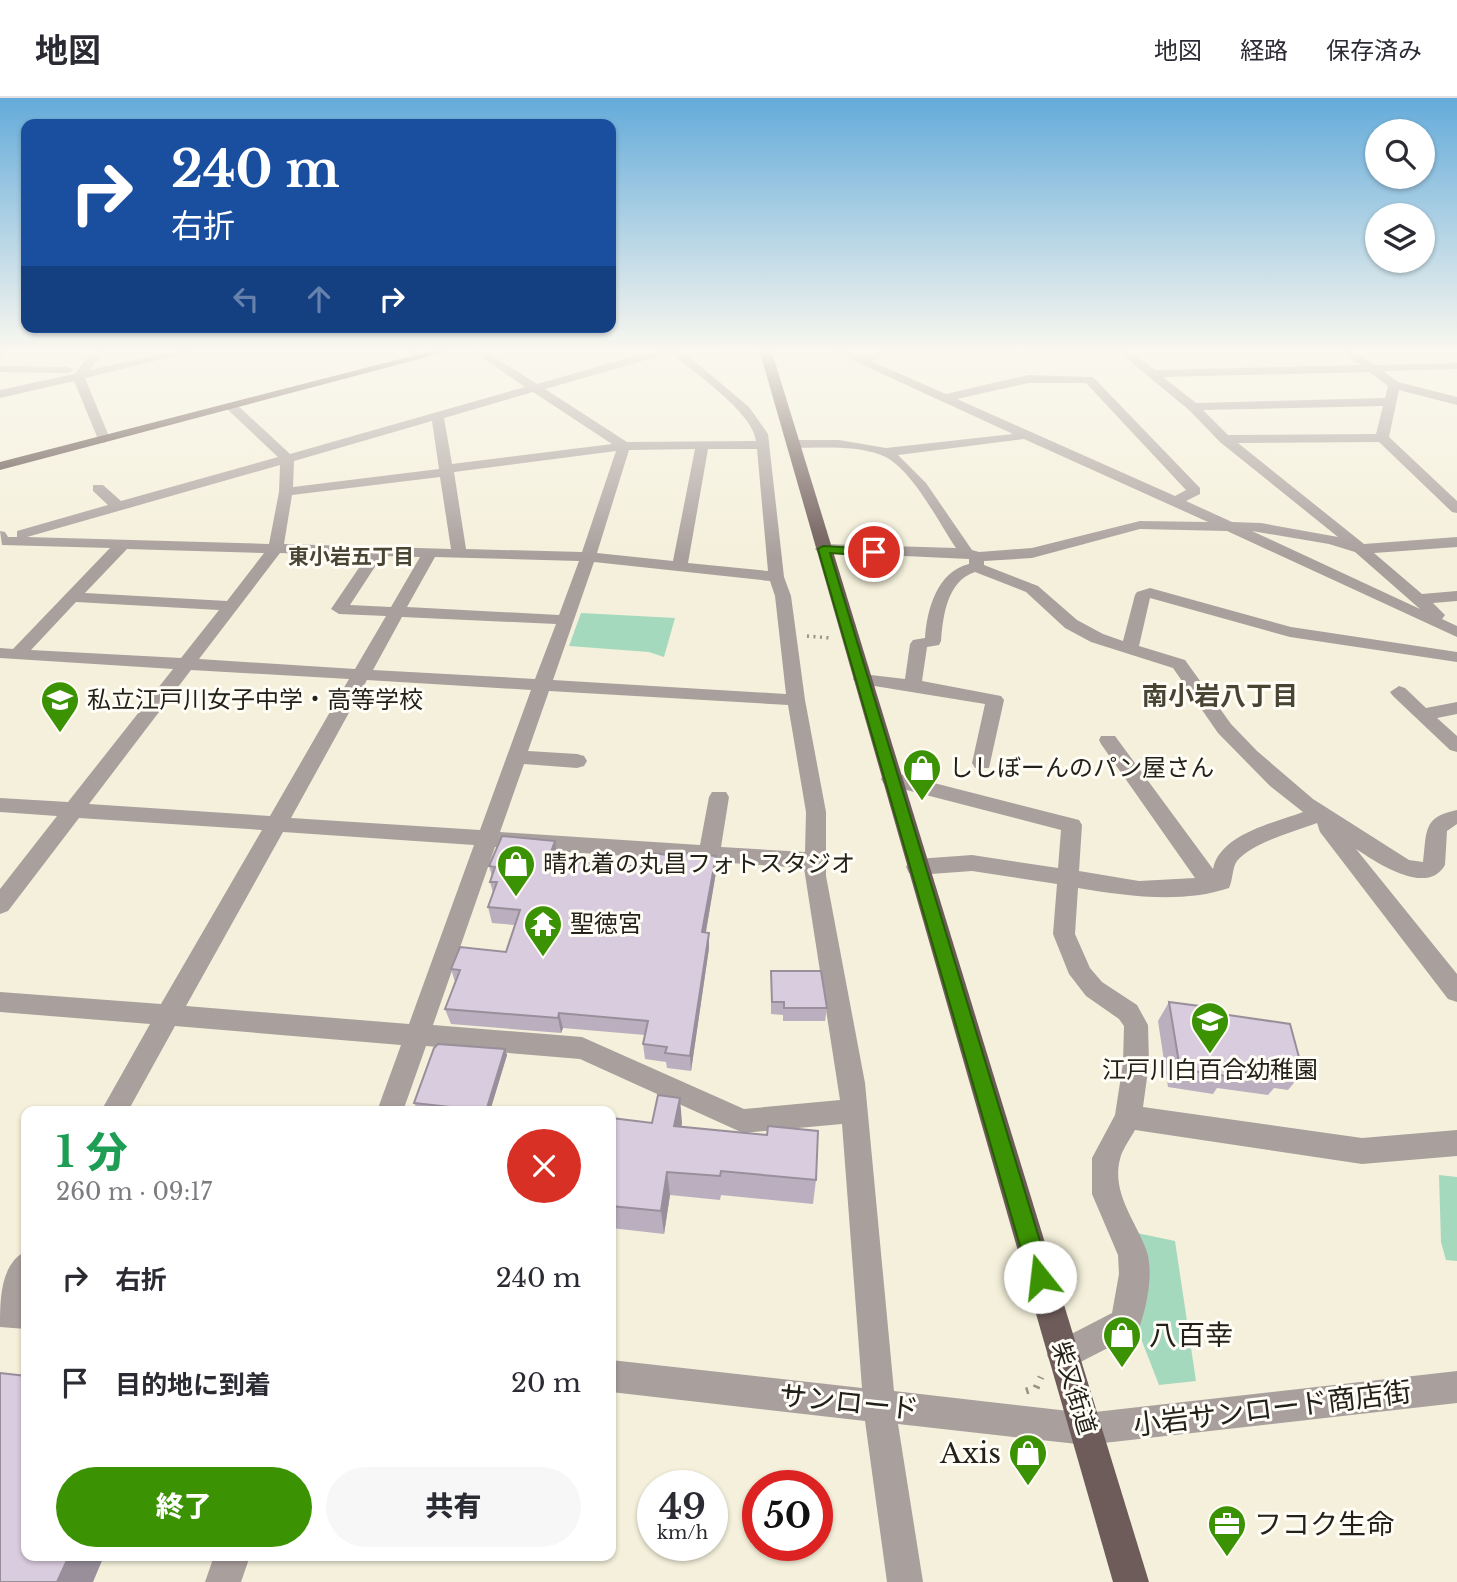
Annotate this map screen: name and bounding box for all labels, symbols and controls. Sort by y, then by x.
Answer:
text: 地図 [35,30,101,71]
text: 地図 [1154,36,1202,65]
text: 経路 [1240,36,1288,65]
text: 保存済み [1326,36,1422,65]
map controls [1365,119,1435,273]
button: search [1365,119,1435,189]
text: 240 m [171,139,340,200]
icon: right [56,147,147,238]
button: layers [1365,203,1435,273]
text: 右折 [171,206,235,246]
icon: left [227,280,265,318]
icon: ahead [300,280,338,318]
icon: right [373,280,411,318]
pin [844,522,904,582]
icon: arrive [855,533,893,571]
district label: 東小岩五丁目 [288,544,414,570]
school or university icon: 私立江戸川女子中学・高等学校 [39,679,81,734]
district label: 南小岩八丁目 [1142,680,1298,712]
place label: 私立江戸川女子中学・高等学校 [87,685,423,714]
shop icon: ししぼーんのパン屋さん [901,747,943,802]
place label: ししぼーんのパン屋さん [949,753,1214,782]
shop icon: 晴れ着の丸昌フォトスタジオ [495,843,537,898]
place label: 晴れ着の丸昌フォトスタジオ [543,849,855,878]
temple icon: 聖徳宮 [522,903,564,958]
place label: 聖徳宮 [570,909,642,938]
school or university icon: 江戸川白百合幼稚園 [1189,1000,1231,1055]
place label: 江戸川白百合幼稚園 [1102,1055,1318,1084]
text: 1 分 [56,1126,127,1178]
button: close [507,1129,581,1203]
text: 260 m · 09:17 [56,1178,212,1206]
position arrow [1003,1240,1077,1314]
icon: right [56,1259,94,1297]
text: 240 m [496,1262,581,1294]
text: 右折 [115,1264,167,1296]
shop icon: 八百幸 [1101,1314,1143,1369]
place label: 八百幸 [1149,1318,1233,1353]
street label: 柴又街道 [1047,1338,1102,1438]
icon: arrive [56,1364,94,1402]
text: 20 m [511,1367,581,1399]
text: 目的地に到着 [115,1369,271,1401]
street label: 小岩サンロード商店街 [1131,1374,1413,1443]
street label: サンロード [777,1378,920,1427]
shop icon: Axis [1007,1432,1049,1487]
place label: Axis [939,1436,1001,1471]
button: 終了 [56,1467,312,1547]
button: 共有 [326,1467,581,1547]
speed limit sign: 50 [742,1470,833,1561]
text: 49 [659,1485,706,1528]
office icon: フコク生命 [1206,1503,1248,1558]
place label: フコク生命 [1254,1507,1394,1542]
text: km/h [657,1522,708,1544]

